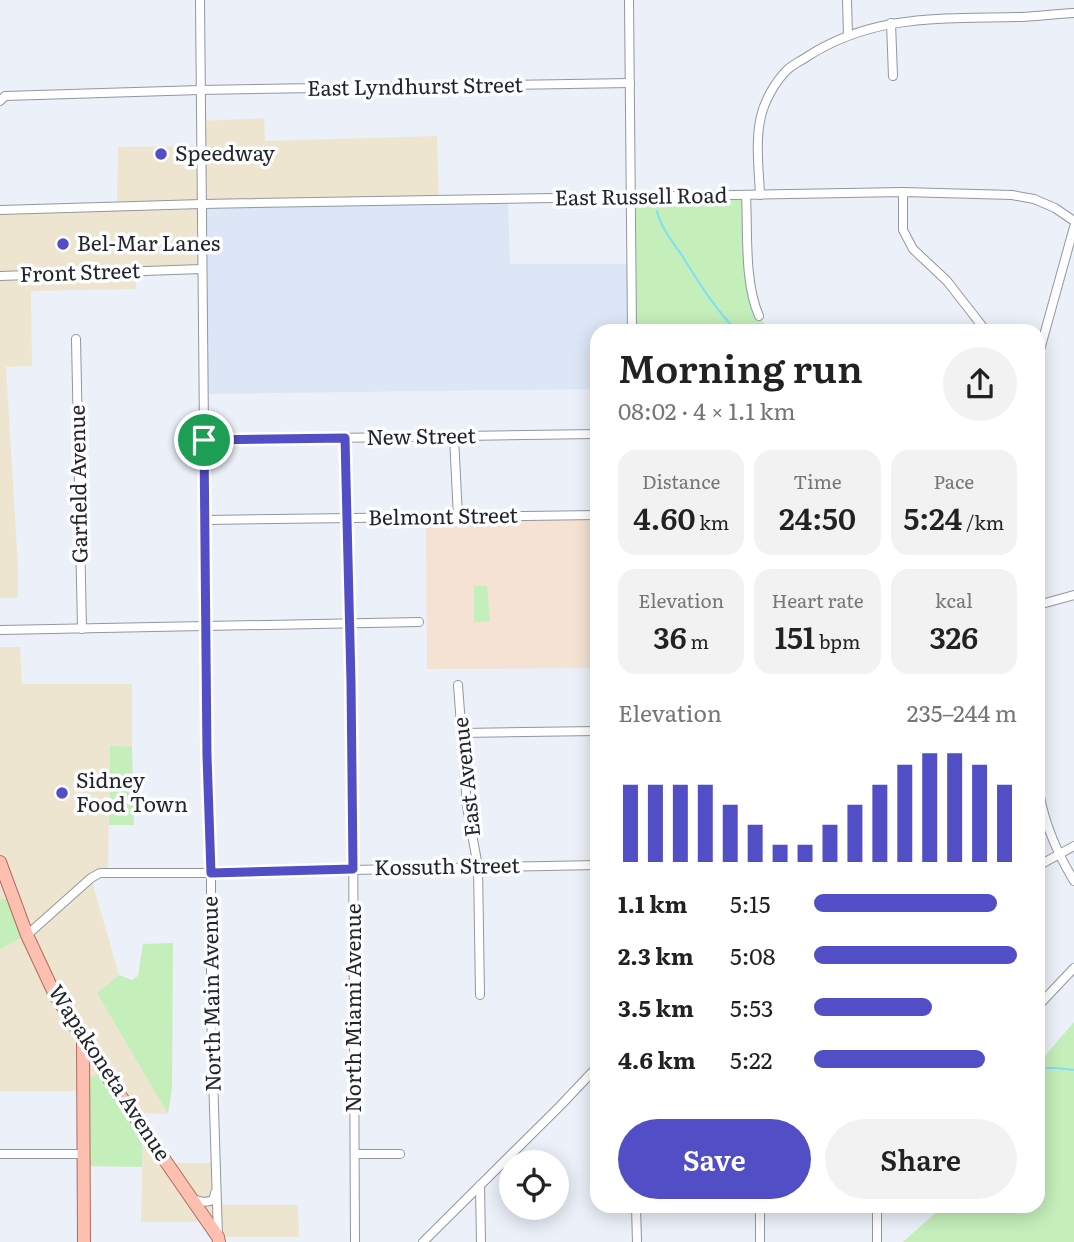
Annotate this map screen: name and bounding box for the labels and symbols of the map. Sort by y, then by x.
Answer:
street label: East Lyndhurst Street [307,67,524,102]
place label: Speedway [175,136,276,167]
marker: Speedway [153,146,169,162]
street label: East Russell Road [554,177,728,212]
place label: Bel-Mar Lanes [77,226,220,257]
marker: Bel-Mar Lanes [55,236,71,252]
street label: Front Street [19,253,141,288]
street label: Garfield Avenue [60,404,93,564]
pin [174,410,234,470]
street label: New Street [366,418,476,451]
street label: Belmont Street [368,498,519,531]
street label: East Avenue [443,716,486,839]
place label: Sidney Food Town [76,763,188,818]
marker: Sidney Food Town [54,785,70,801]
street label: Kossuth Street [374,848,521,881]
street label: North Main Avenue [192,896,227,1092]
street label: North Miami Avenue [336,903,367,1113]
street label: Wapakoneta Avenue [42,977,180,1166]

